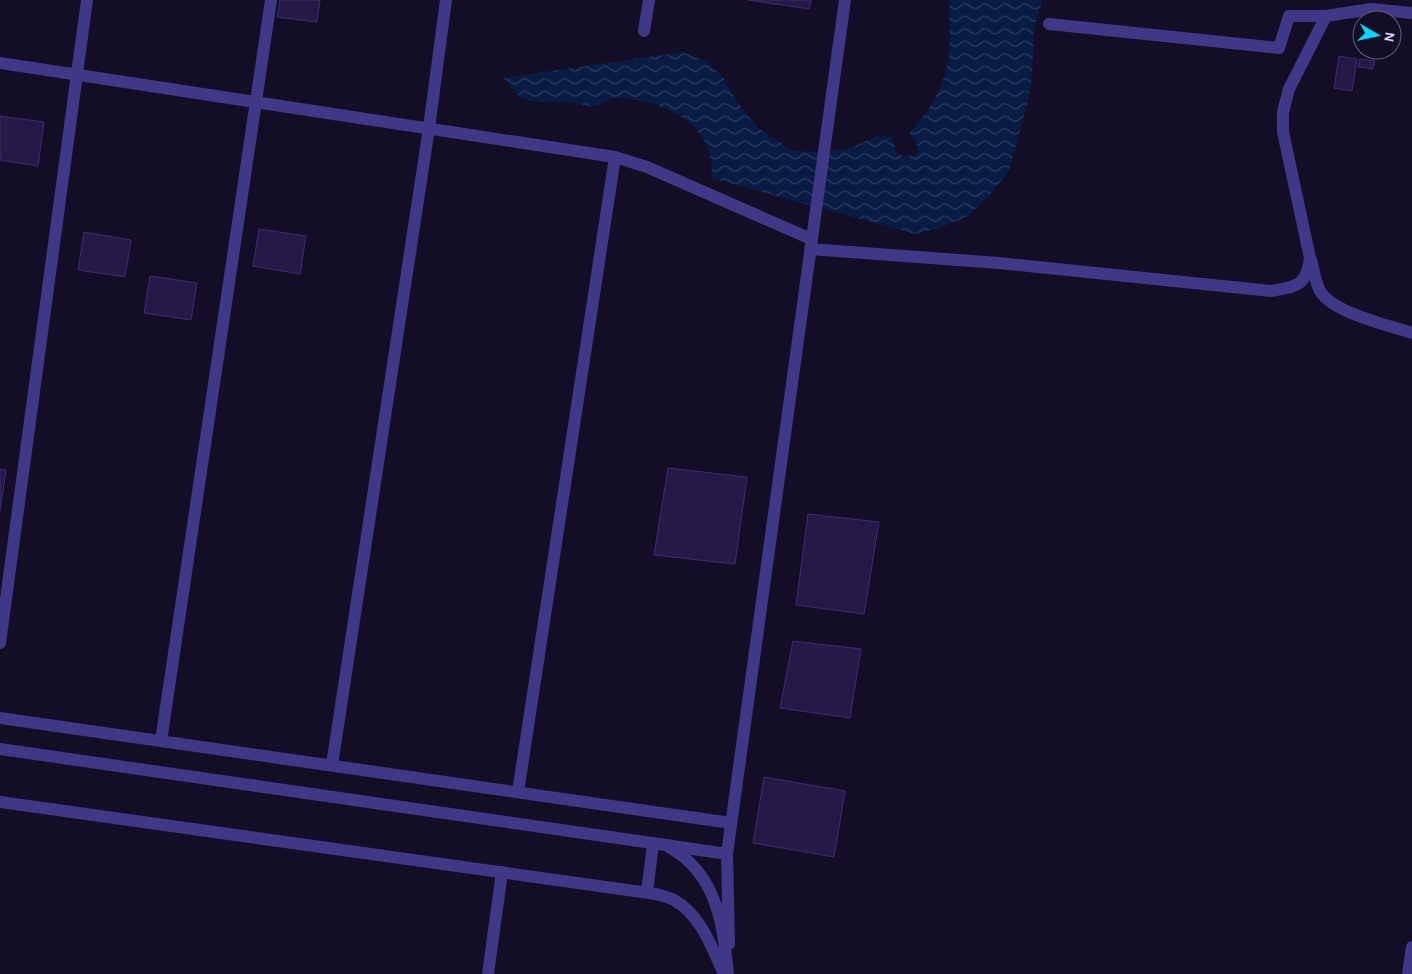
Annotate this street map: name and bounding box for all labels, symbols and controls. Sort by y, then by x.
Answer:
north arrow [1352,10,1402,60]
text: N [1381,31,1397,43]

